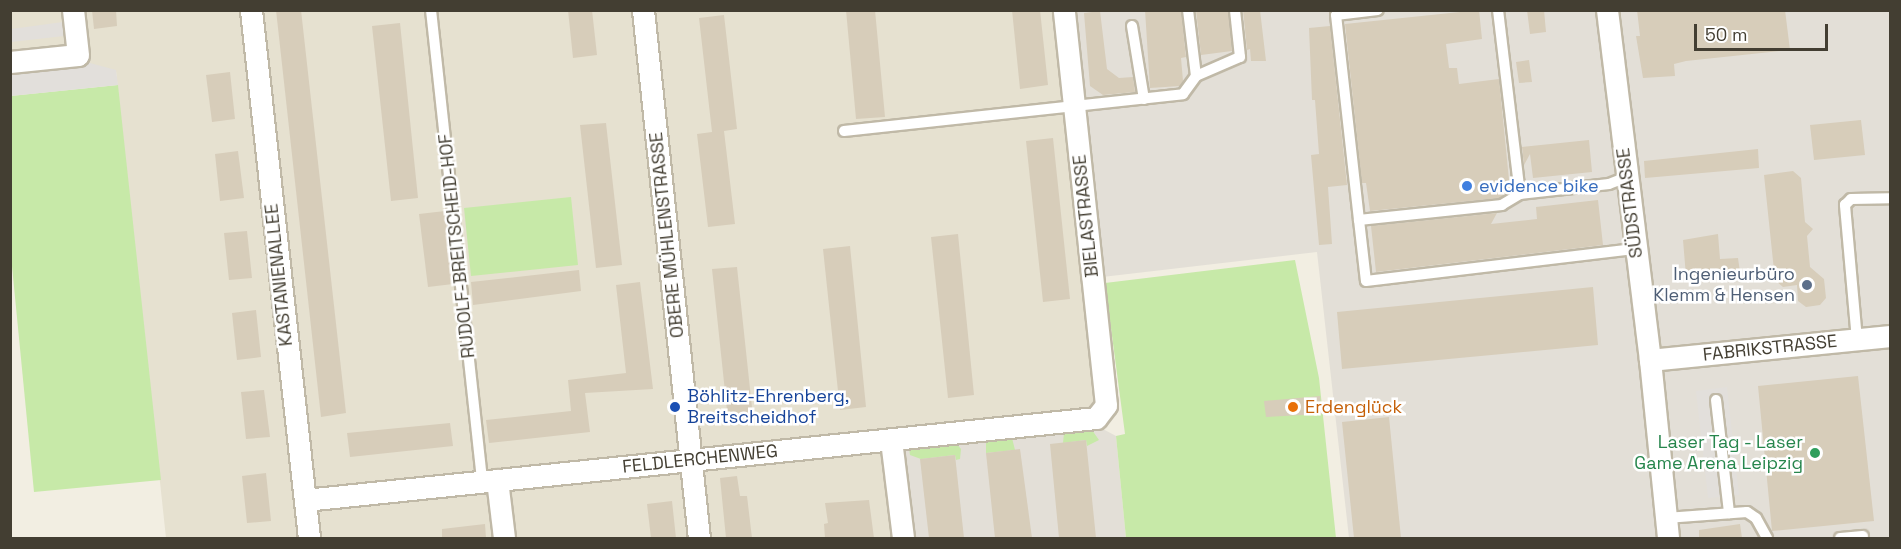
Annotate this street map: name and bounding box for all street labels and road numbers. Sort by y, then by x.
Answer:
street label: OBERE MÜHLENSTRASSE [645,131,689,339]
street label: RUDOLF-BREITSCHEID-HOF [434,133,480,359]
street label: SÜDSTRASSE [1613,147,1647,259]
street label: BIELASTRASSE [1069,153,1103,279]
street label: KASTANIENALLEE [261,203,297,347]
street label: FABRIKSTRASSE [1702,330,1838,366]
street label: FELDLERCHENWEG [621,440,779,478]

